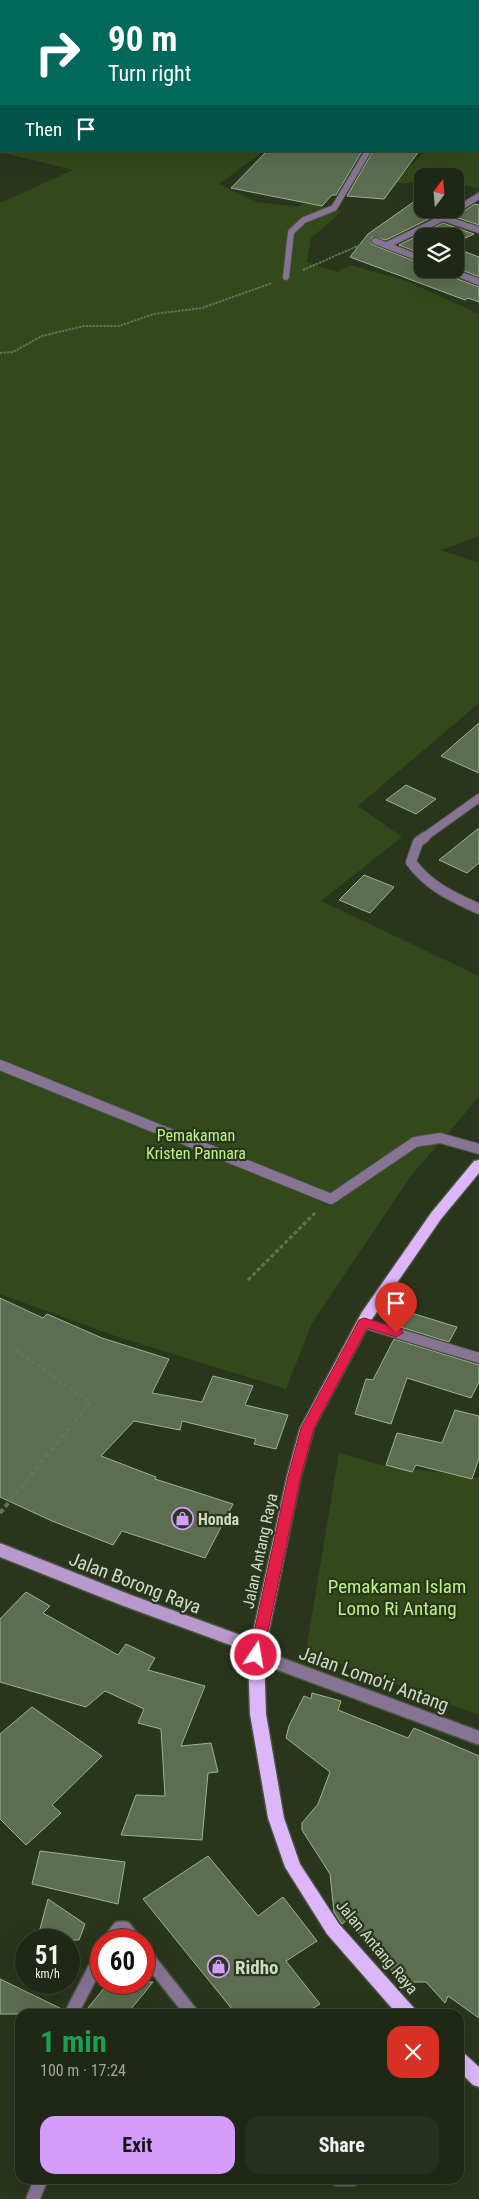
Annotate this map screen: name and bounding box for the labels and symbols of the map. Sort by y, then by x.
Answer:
north arrow [414,168,464,218]
park label: Pemakaman Kristen Pannara [146,1126,246,1163]
pin [375,1282,417,1333]
street label: Jalan Antang Raya [239,1492,281,1610]
shop icon: Honda [170,1507,194,1531]
place label: Honda [198,1510,240,1529]
street label: Jalan Borong Raya [66,1547,204,1619]
park label: Pemakaman Islam Lomo Ri Antang [328,1575,466,1620]
position arrow [229,1628,281,1680]
street label: Jalan Lomo'ri Antang [296,1641,452,1717]
street label: Jalan Antang Raya [332,1896,422,1998]
speed limit sign: 60 [90,1929,155,1994]
shop icon: Ridho [207,1955,231,1979]
place label: Ridho [235,1956,279,1979]

